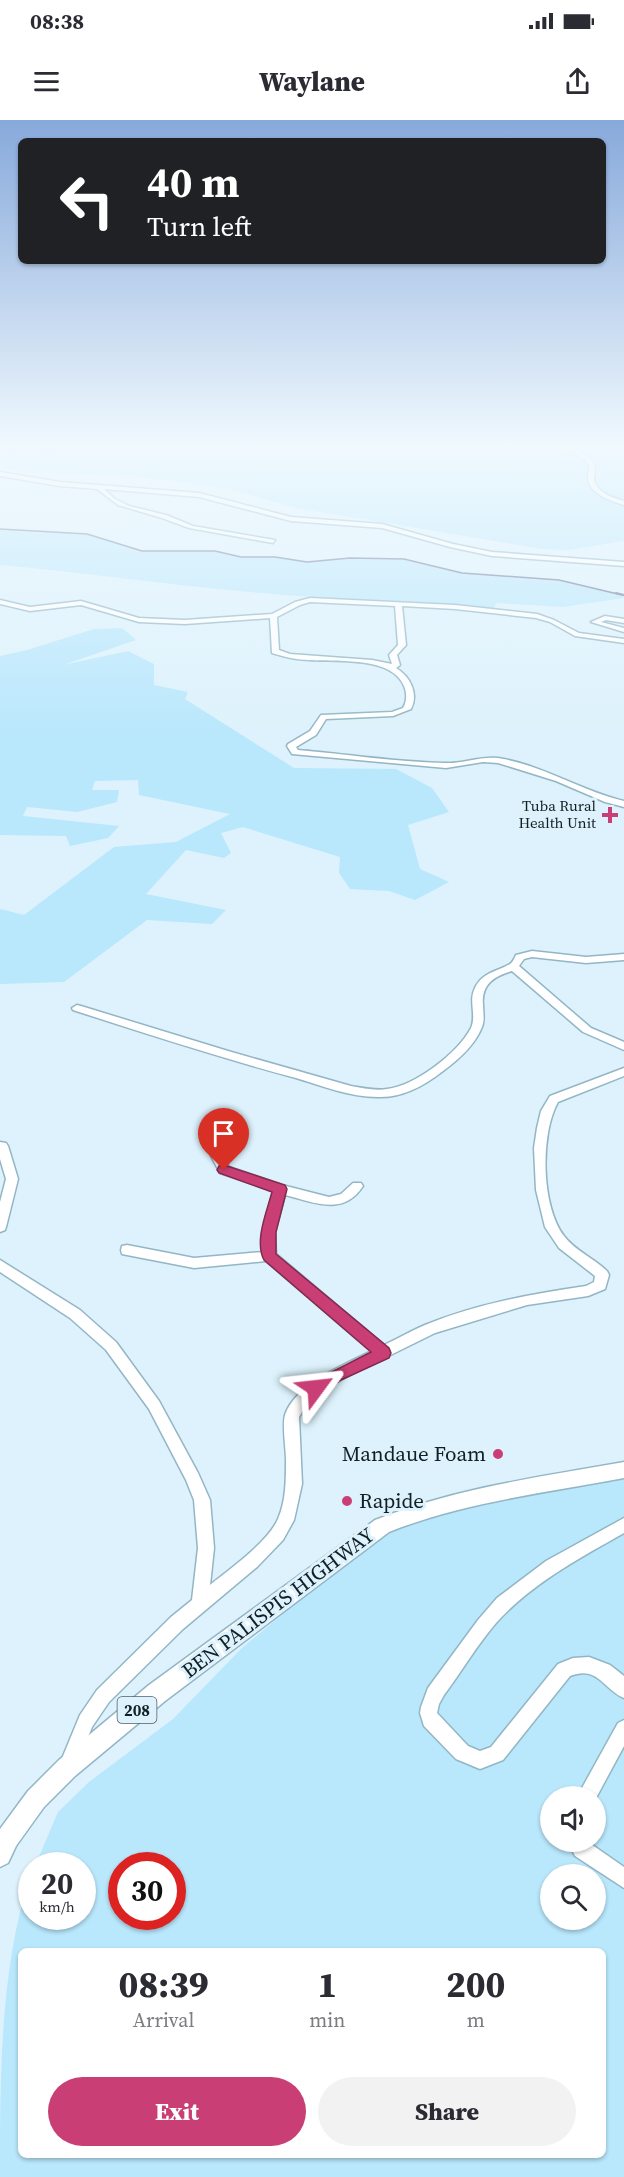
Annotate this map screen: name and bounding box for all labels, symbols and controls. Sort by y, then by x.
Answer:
text: 08:38 [30,6,84,36]
text: Waylane [259,63,365,100]
icon: menu [30,65,63,98]
icon: share [561,65,594,98]
text: 40 m [147,153,240,211]
icon: left [48,162,126,240]
text: Turn left [147,208,251,245]
place label: Tuba Rural Health Unit [519,795,597,833]
marker: Tuba Rural Health Unit [601,806,619,824]
pin [198,1108,249,1170]
icon: arrive [207,1117,240,1150]
position arrow [284,1356,348,1420]
place label: Mandaue Foam [342,1439,486,1468]
marker: Mandaue Foam [491,1447,505,1461]
place label: Rapide [359,1486,424,1515]
marker: Rapide [340,1494,354,1508]
street label: BEN PALISPIS HIGHWAY [175,1520,381,1685]
road number: 208 [118,1697,156,1723]
map controls [540,1786,606,1930]
button: sound [540,1786,606,1852]
speed limit sign: 30 [108,1852,186,1930]
text: 20 [41,1863,73,1904]
button: search [540,1864,606,1930]
text: km/h [39,1896,75,1917]
text: 08:39 [119,1960,209,2009]
text: 1 [317,1960,337,2009]
text: 200 [446,1960,505,2009]
text: Arrival [133,2006,195,2034]
text: min [309,2006,345,2034]
text: m [467,2006,485,2034]
button: Exit [48,2077,306,2146]
button: Share [318,2077,576,2146]

